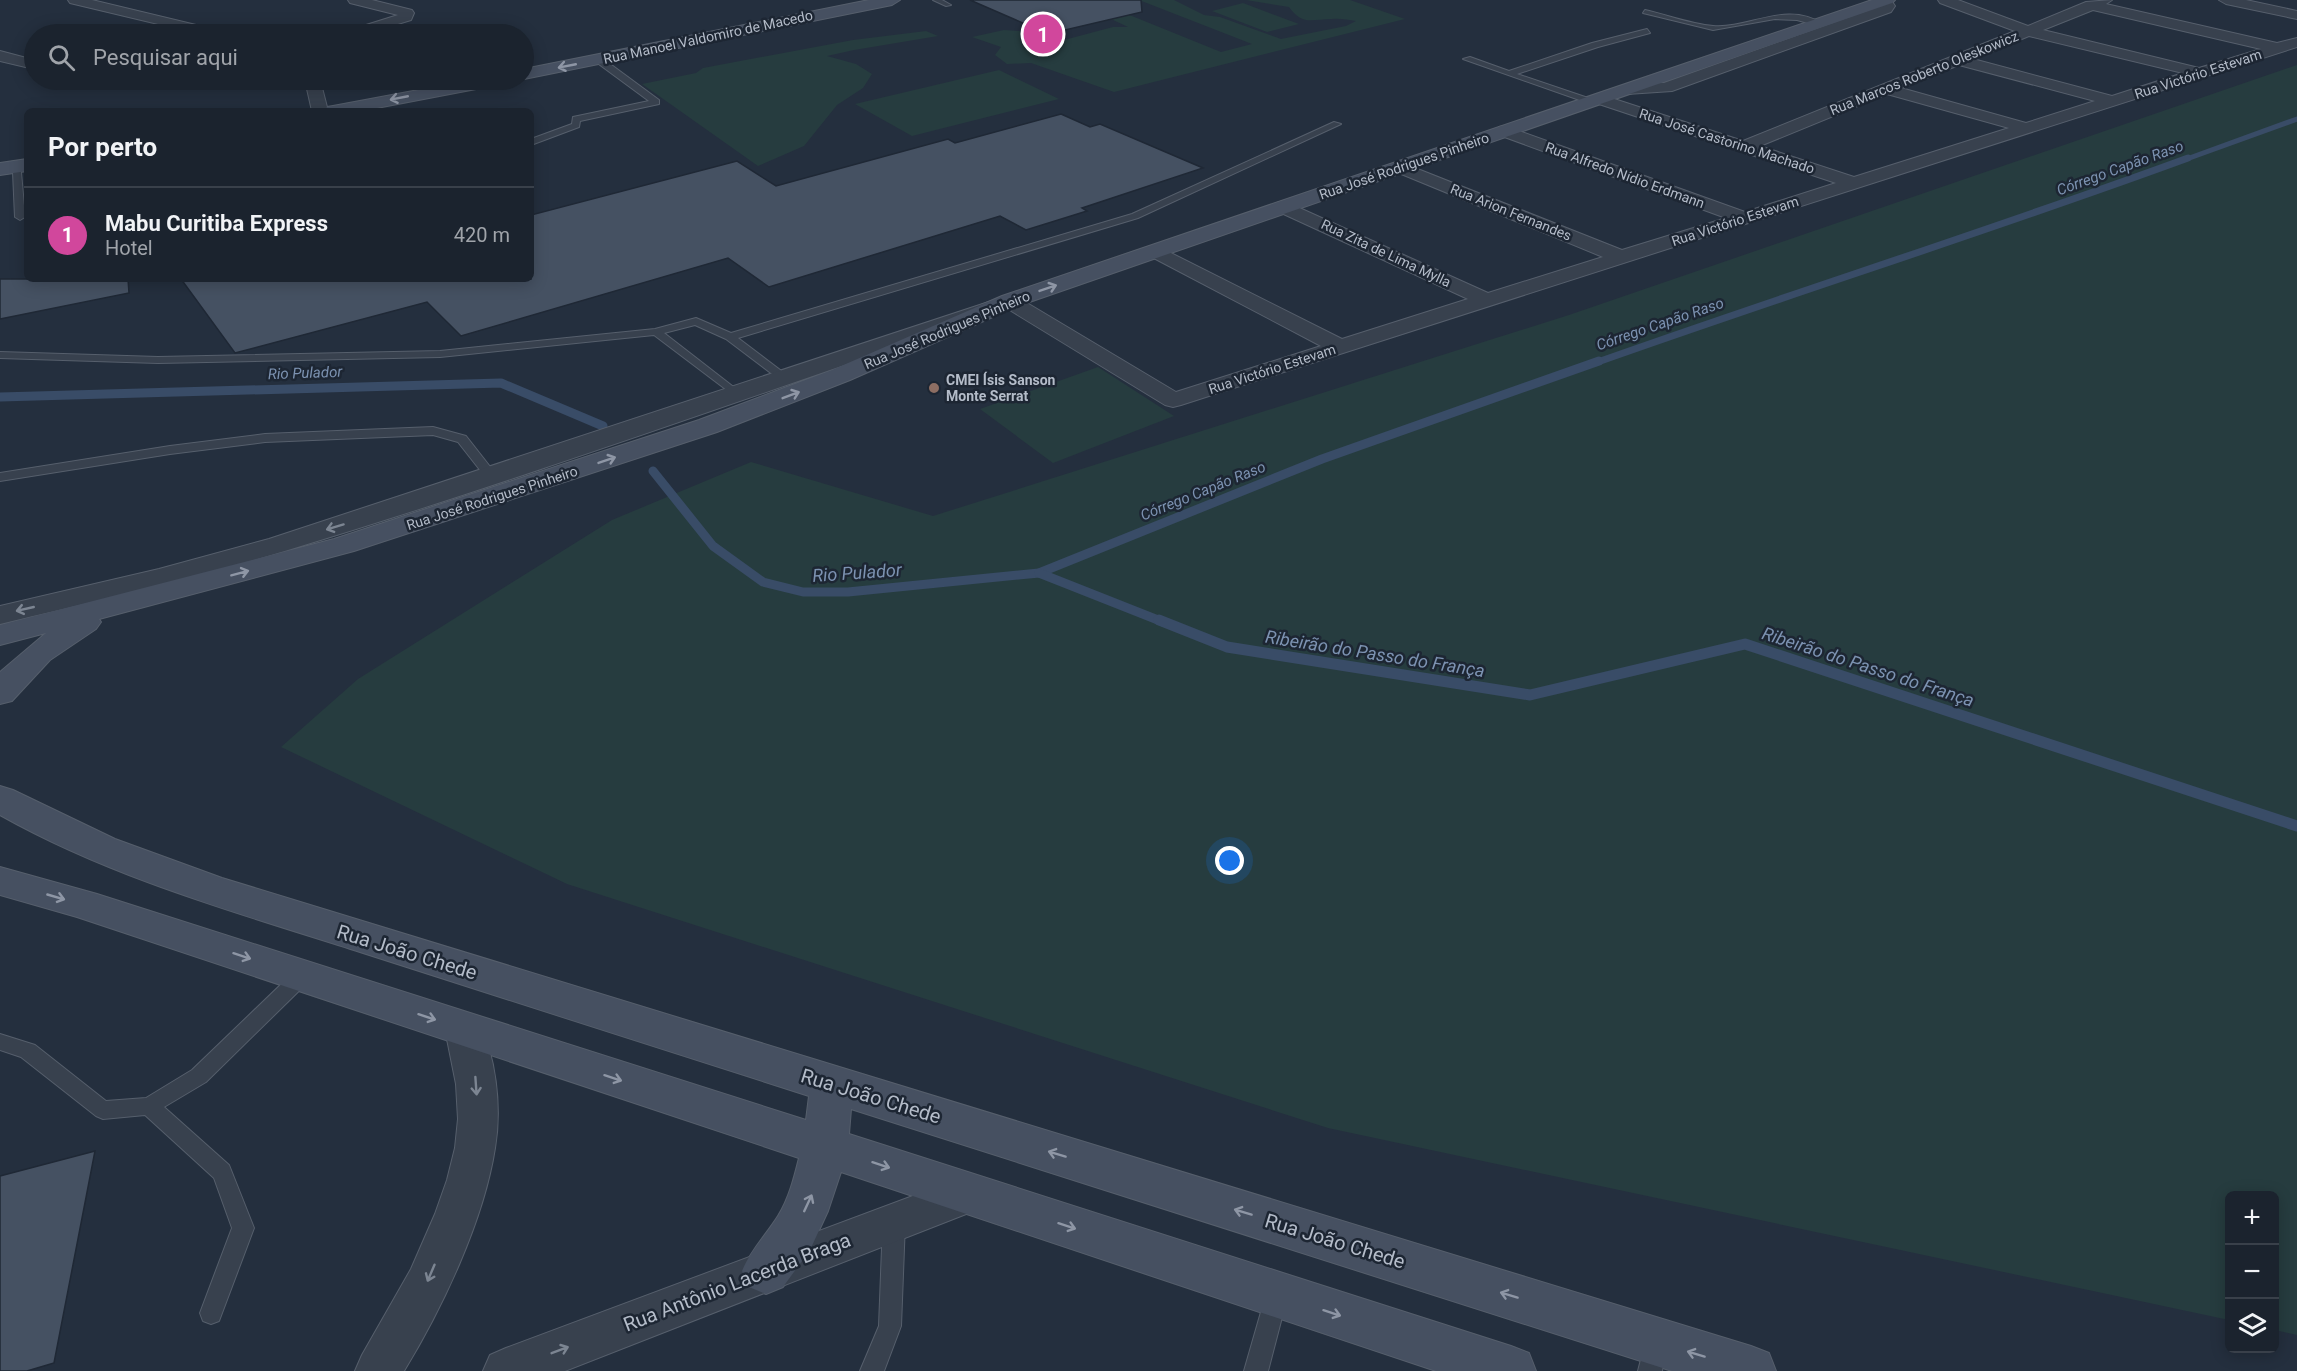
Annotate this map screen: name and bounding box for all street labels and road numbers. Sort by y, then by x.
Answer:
street label: Rua Manoel Valdomiro de Macedo [602,7,814,67]
street label: Rua Marcos Roberto Oleskowicz [1827,28,2021,118]
street label: Rua Victório Estevam [2132,46,2264,102]
street label: Rua José Castorino Machado [1637,105,1817,177]
street label: Rua José Rodrigues Pinheiro [1317,129,1491,203]
street label: Rua Alfredo Nídio Erdmann [1543,139,1707,211]
street label: Rua Arion Fernandes [1448,180,1574,244]
street label: Rua Victório Estevam [1669,193,1801,249]
street label: Rua Zita de Lima Mylla [1319,216,1453,290]
street label: Rua José Rodrigues Pinheiro [862,288,1032,372]
street label: Rua Victório Estevam [1206,341,1338,397]
street label: Rua José Rodrigues Pinheiro [405,463,579,533]
street label: Rua João Chede [334,919,480,985]
street label: Rua João Chede [798,1063,944,1129]
street label: Rua João Chede [1262,1208,1408,1274]
street label: Rua Antônio Lacerda Braga [620,1228,854,1336]

